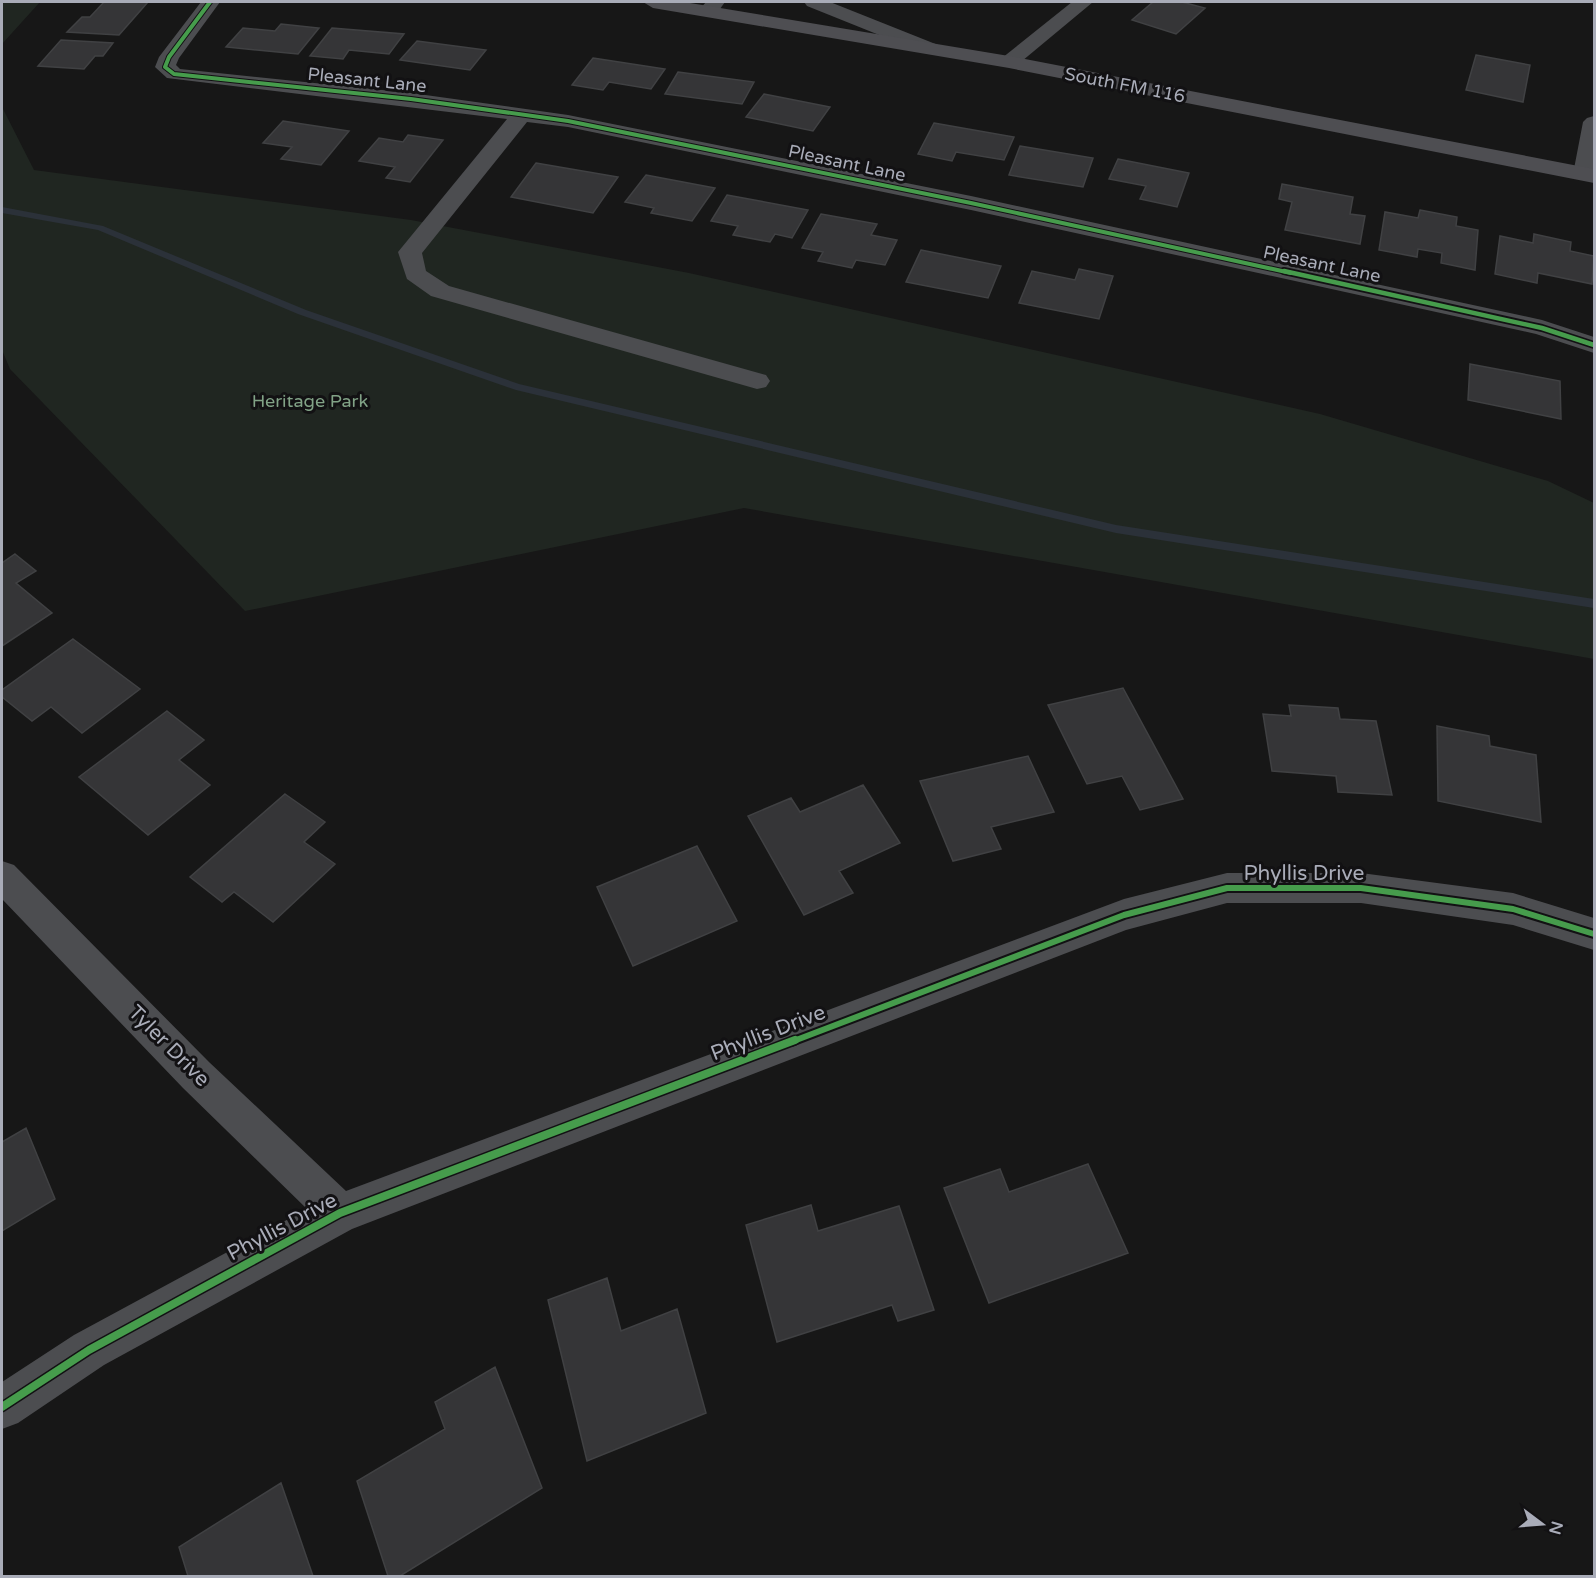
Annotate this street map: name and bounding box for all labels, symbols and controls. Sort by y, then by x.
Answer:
street label: Pleasant Lane [306,63,428,97]
street label: South FM 116 [1063,63,1187,107]
street label: Pleasant Lane [786,140,908,186]
street label: Pleasant Lane [1261,241,1383,287]
park label: Heritage Park [252,390,368,412]
street label: Phyllis Drive [1244,861,1365,886]
street label: Tyler Drive [123,1000,215,1092]
street label: Phyllis Drive [707,1000,829,1066]
street label: Phyllis Drive [223,1188,341,1266]
north arrow [1512,1494,1572,1554]
text: N [1544,1519,1567,1537]

